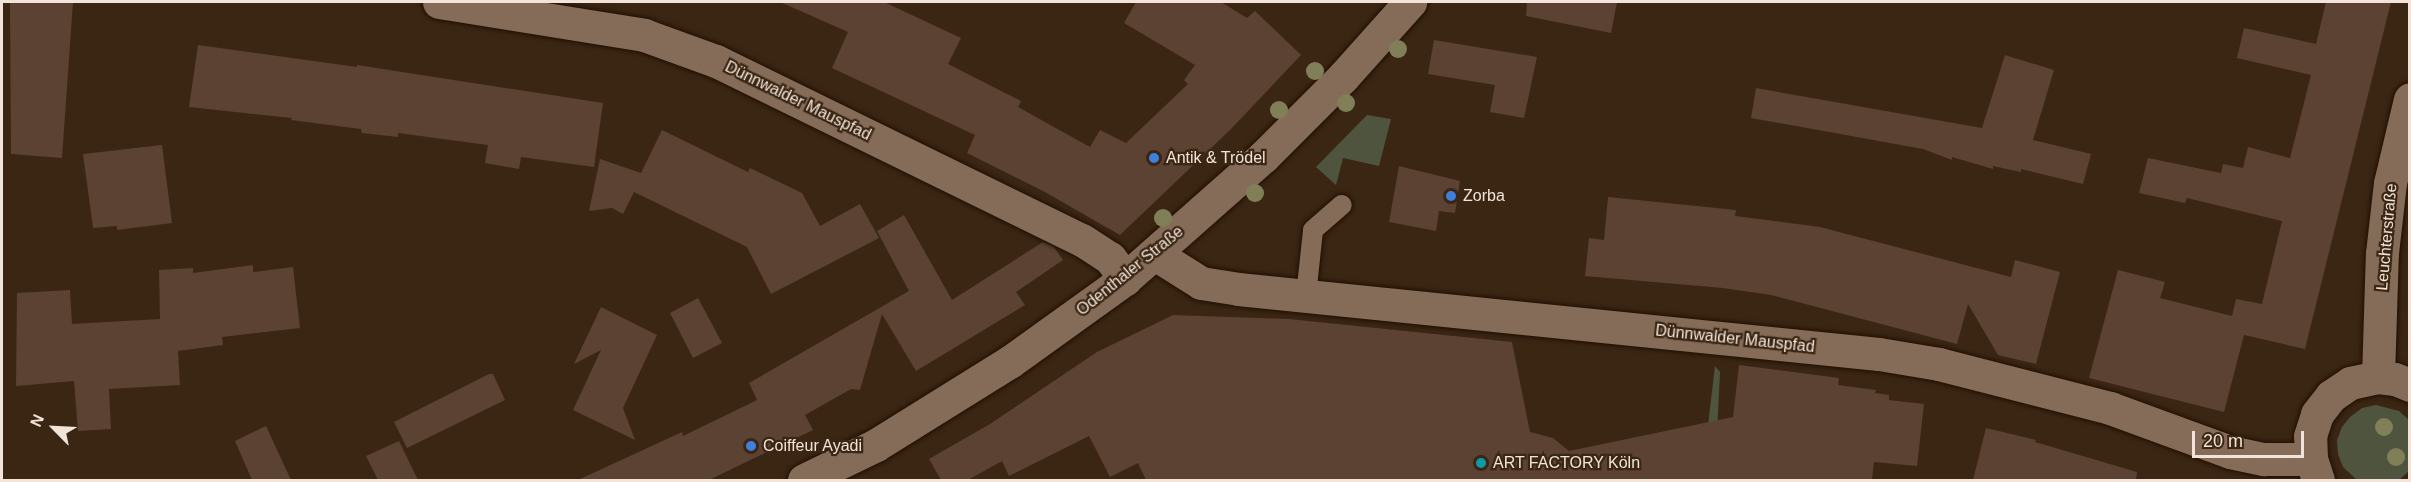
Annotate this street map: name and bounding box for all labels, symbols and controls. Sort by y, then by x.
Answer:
street label: Dünnwalder Mauspfad [722,57,874,145]
place label: Antik & Trödel [1166,148,1266,168]
marker: Antik & Trödel [1147,151,1161,165]
street label: Leuchterstraße [2373,183,2401,291]
place label: Zorba [1463,186,1505,206]
marker: Zorba [1444,189,1458,203]
street label: Odenthaler Straße [1073,222,1187,320]
street label: Dünnwalder Mauspfad [1654,321,1816,357]
north arrow [24,398,84,458]
text: N [27,412,47,429]
scale bar [2195,419,2308,457]
text: 20 m [2203,431,2243,451]
place label: Coiffeur Ayadi [763,436,863,456]
marker: Coiffeur Ayadi [744,439,758,453]
place label: ART FACTORY Köln [1493,453,1641,473]
marker: ART FACTORY Köln [1474,456,1488,470]

